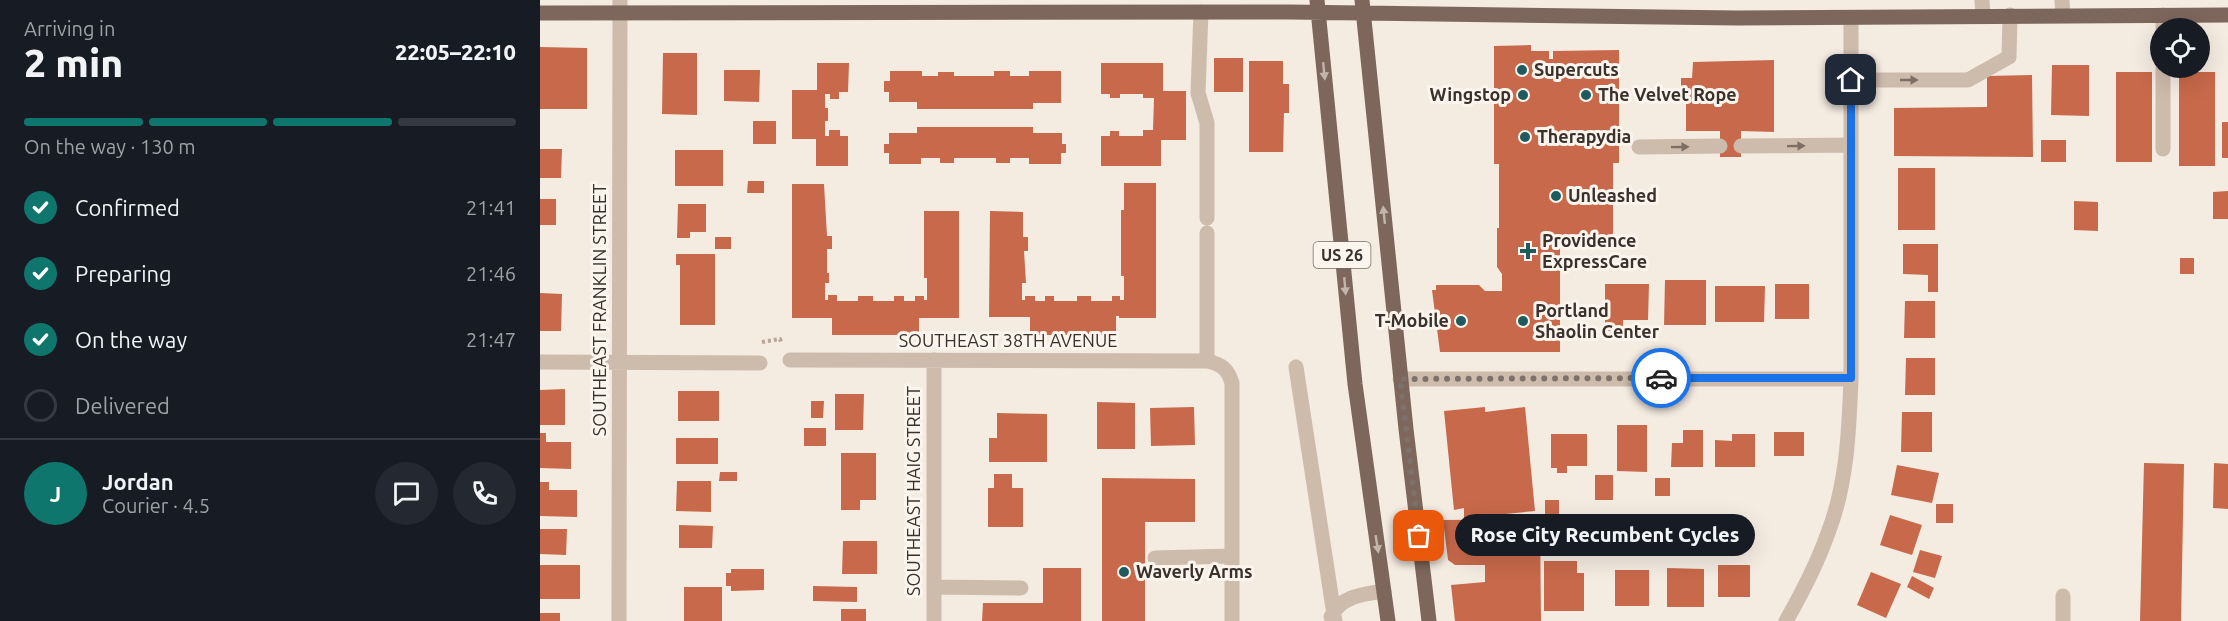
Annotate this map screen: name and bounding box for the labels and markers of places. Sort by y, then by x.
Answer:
pin [1825,54,1876,105]
place label: Supercuts [1534,59,1619,79]
marker: Supercuts [1515,63,1529,77]
place label: Wingstop [1430,84,1511,104]
place label: The Velvet Rope [1598,84,1737,104]
marker: Wingstop [1516,88,1530,102]
marker: The Velvet Rope [1579,88,1593,102]
place label: Therapydia [1537,126,1631,146]
marker: Therapydia [1518,130,1532,144]
place label: Unleashed [1568,185,1657,205]
marker: Unleashed [1549,189,1563,203]
place label: Providence ExpressCare [1542,230,1647,271]
marker: Providence ExpressCare [1519,242,1537,260]
place label: Portland Shaolin Center [1535,300,1660,341]
place label: T-Mobile [1375,310,1449,330]
marker: T-Mobile [1454,314,1468,328]
marker: Portland Shaolin Center [1516,314,1530,328]
pin [1393,510,1444,561]
callout: Rose City Recumbent Cycles [1455,515,1755,557]
place label: Waverly Arms [1136,561,1252,581]
marker: Waverly Arms [1117,565,1131,579]

